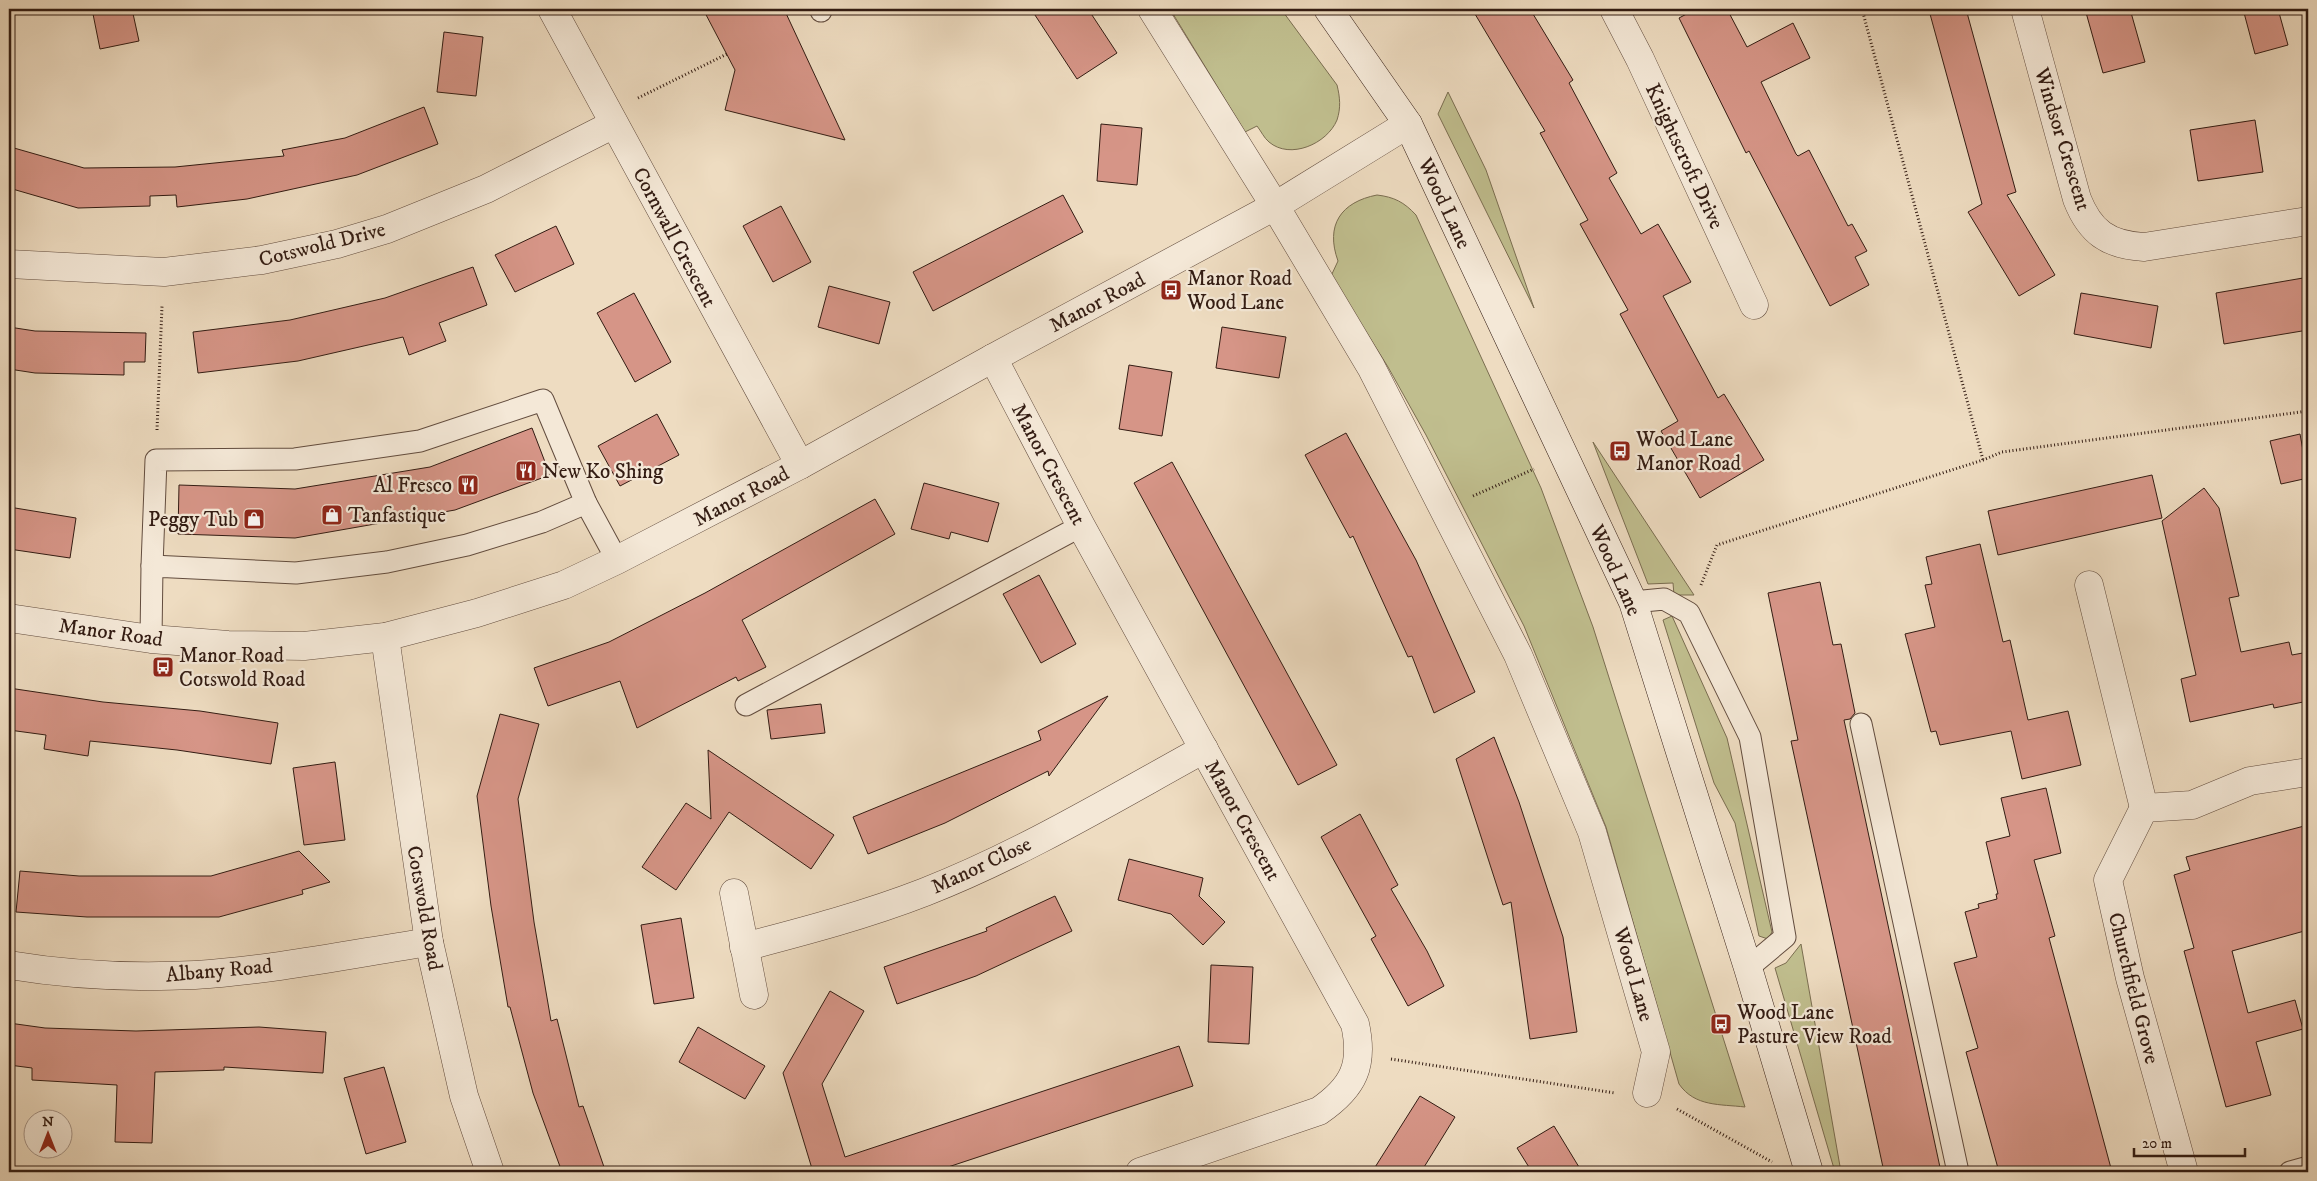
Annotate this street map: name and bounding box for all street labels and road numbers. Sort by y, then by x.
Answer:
street label: Windsor Crescent [2028,64,2096,214]
street label: Knightscroft Drive [1639,79,1729,234]
street label: Wood Lane [1411,153,1477,253]
street label: Cornwall Crescent [626,163,722,312]
street label: Cotswold Drive [256,217,388,273]
street label: Manor Road [1045,267,1150,339]
street label: Manor Crescent [1005,399,1091,530]
street label: Manor Road [689,461,794,533]
street label: Wood Lane [1583,520,1647,620]
street label: Manor Road [57,613,165,653]
street label: Manor Crescent [1198,756,1286,886]
street label: Manor Close [927,831,1036,900]
street label: Cotswold Road [400,844,448,973]
street label: Churchfield Grove [2102,910,2164,1067]
street label: Wood Lane [1607,923,1659,1025]
street label: Albany Road [165,953,274,989]

